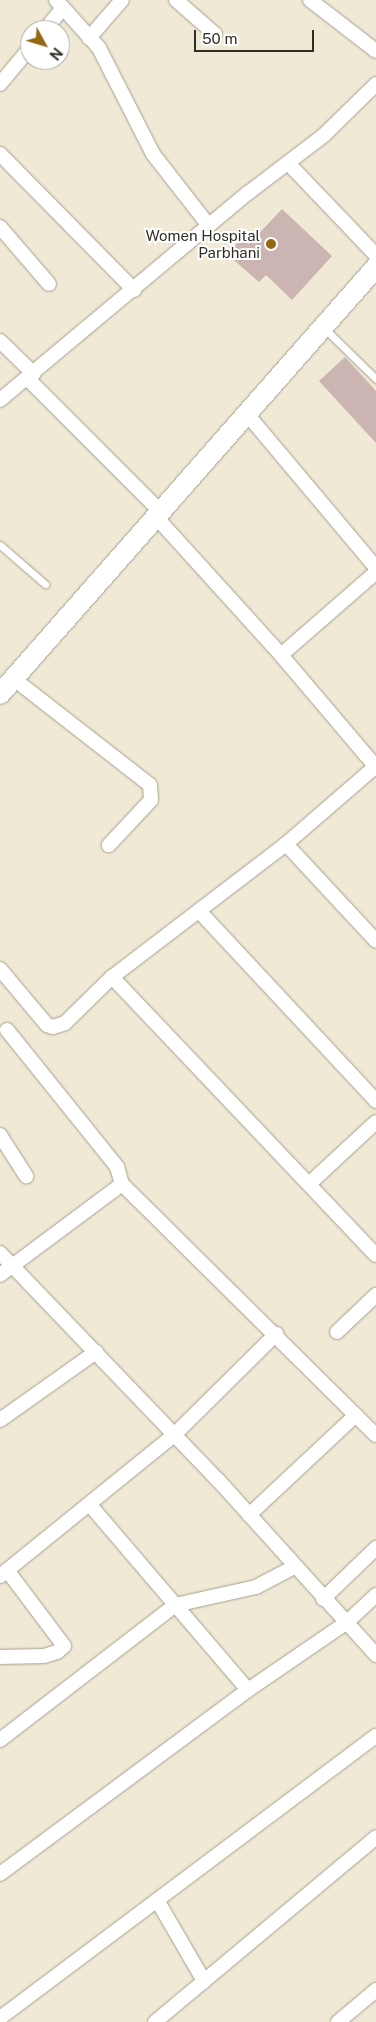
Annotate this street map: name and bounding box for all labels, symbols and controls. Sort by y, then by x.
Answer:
north arrow [20,20,70,70]
scale bar [196,20,316,52]
text: 50 m [202,30,237,47]
text: N [46,45,66,63]
place label: Women Hospital Parbhani [145,226,260,261]
marker: Women Hospital Parbhani [264,237,278,251]

